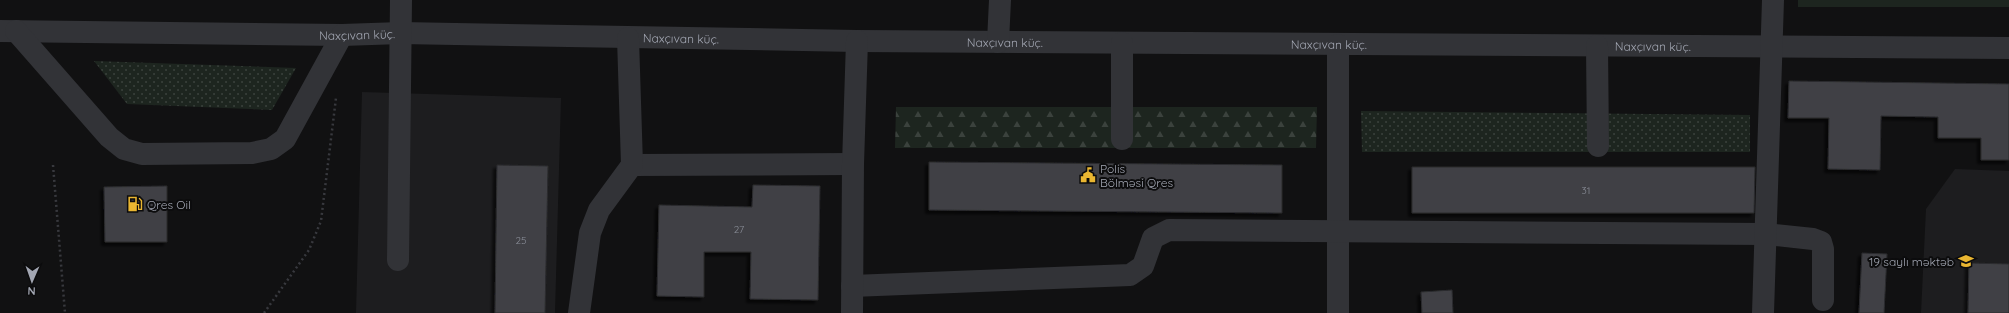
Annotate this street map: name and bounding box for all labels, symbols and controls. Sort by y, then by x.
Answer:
street label: Naxçıvan küç. [319,26,395,43]
street label: Naxçıvan küç. [643,30,719,46]
street label: Naxçıvan küç. [967,34,1043,50]
street label: Naxçıvan küç. [1291,36,1367,52]
street label: Naxçıvan küç. [1615,38,1691,54]
place label: Polis Bölməsi Qres [1100,161,1173,190]
public building icon: Polis Bölməsi Qres [1079,166,1097,184]
house number: 31 [1582,184,1590,197]
fuel station icon: Qres Oil [126,195,144,213]
place label: Qres Oil [147,197,191,212]
house number: 27 [734,223,744,236]
house number: 25 [516,234,527,247]
school or university icon: 19 saylı məktəb [1957,252,1975,270]
place label: 19 saylı məktəb [1869,254,1954,269]
north arrow [12,261,52,301]
text: N [27,284,36,298]

